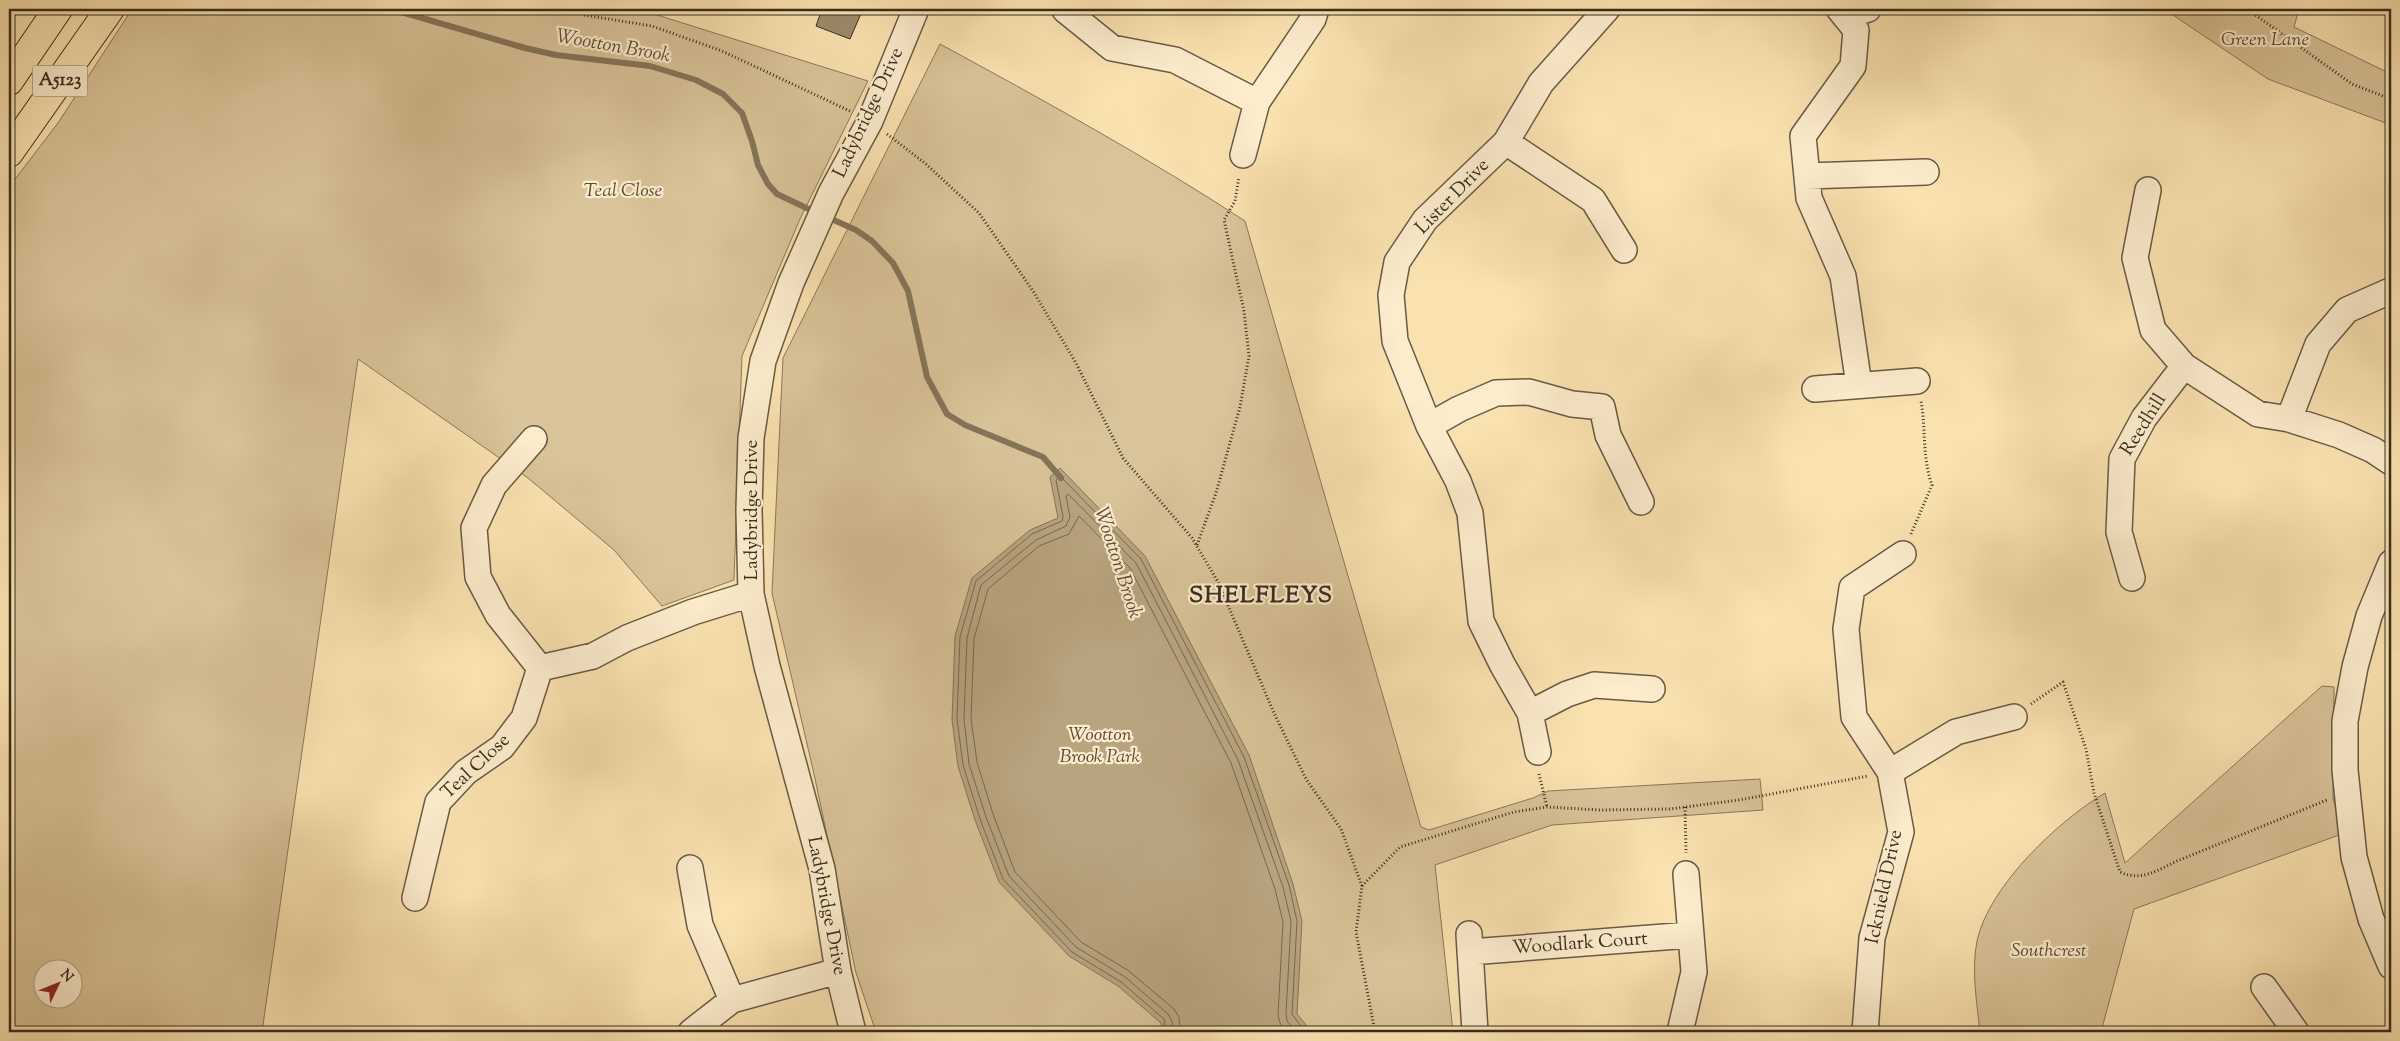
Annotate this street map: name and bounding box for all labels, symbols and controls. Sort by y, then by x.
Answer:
water label: Wootton Brook [553,23,673,71]
park label: Green Lane [2221,27,2309,54]
street label: Ladybridge Drive [827,43,911,183]
road number: A5123 [32,66,88,96]
street label: Lister Drive [1410,153,1496,241]
park label: Teal Close [584,178,662,205]
street label: Reedhill [2114,389,2174,461]
street label: Ladybridge Drive [739,439,766,580]
water label: Wootton Brook [1085,503,1149,623]
district label: SHELFLEYS [1189,579,1333,613]
park label: Wootton Brook Park [1060,722,1141,771]
street label: Teal Close [435,728,517,806]
street label: Icknield Drive [1860,827,1910,947]
street label: Ladybridge Drive [799,834,853,978]
street label: Woodlark Court [1511,926,1649,962]
park label: Southcrest [2011,938,2087,965]
north arrow [32,958,82,1008]
text: N [55,966,77,987]

